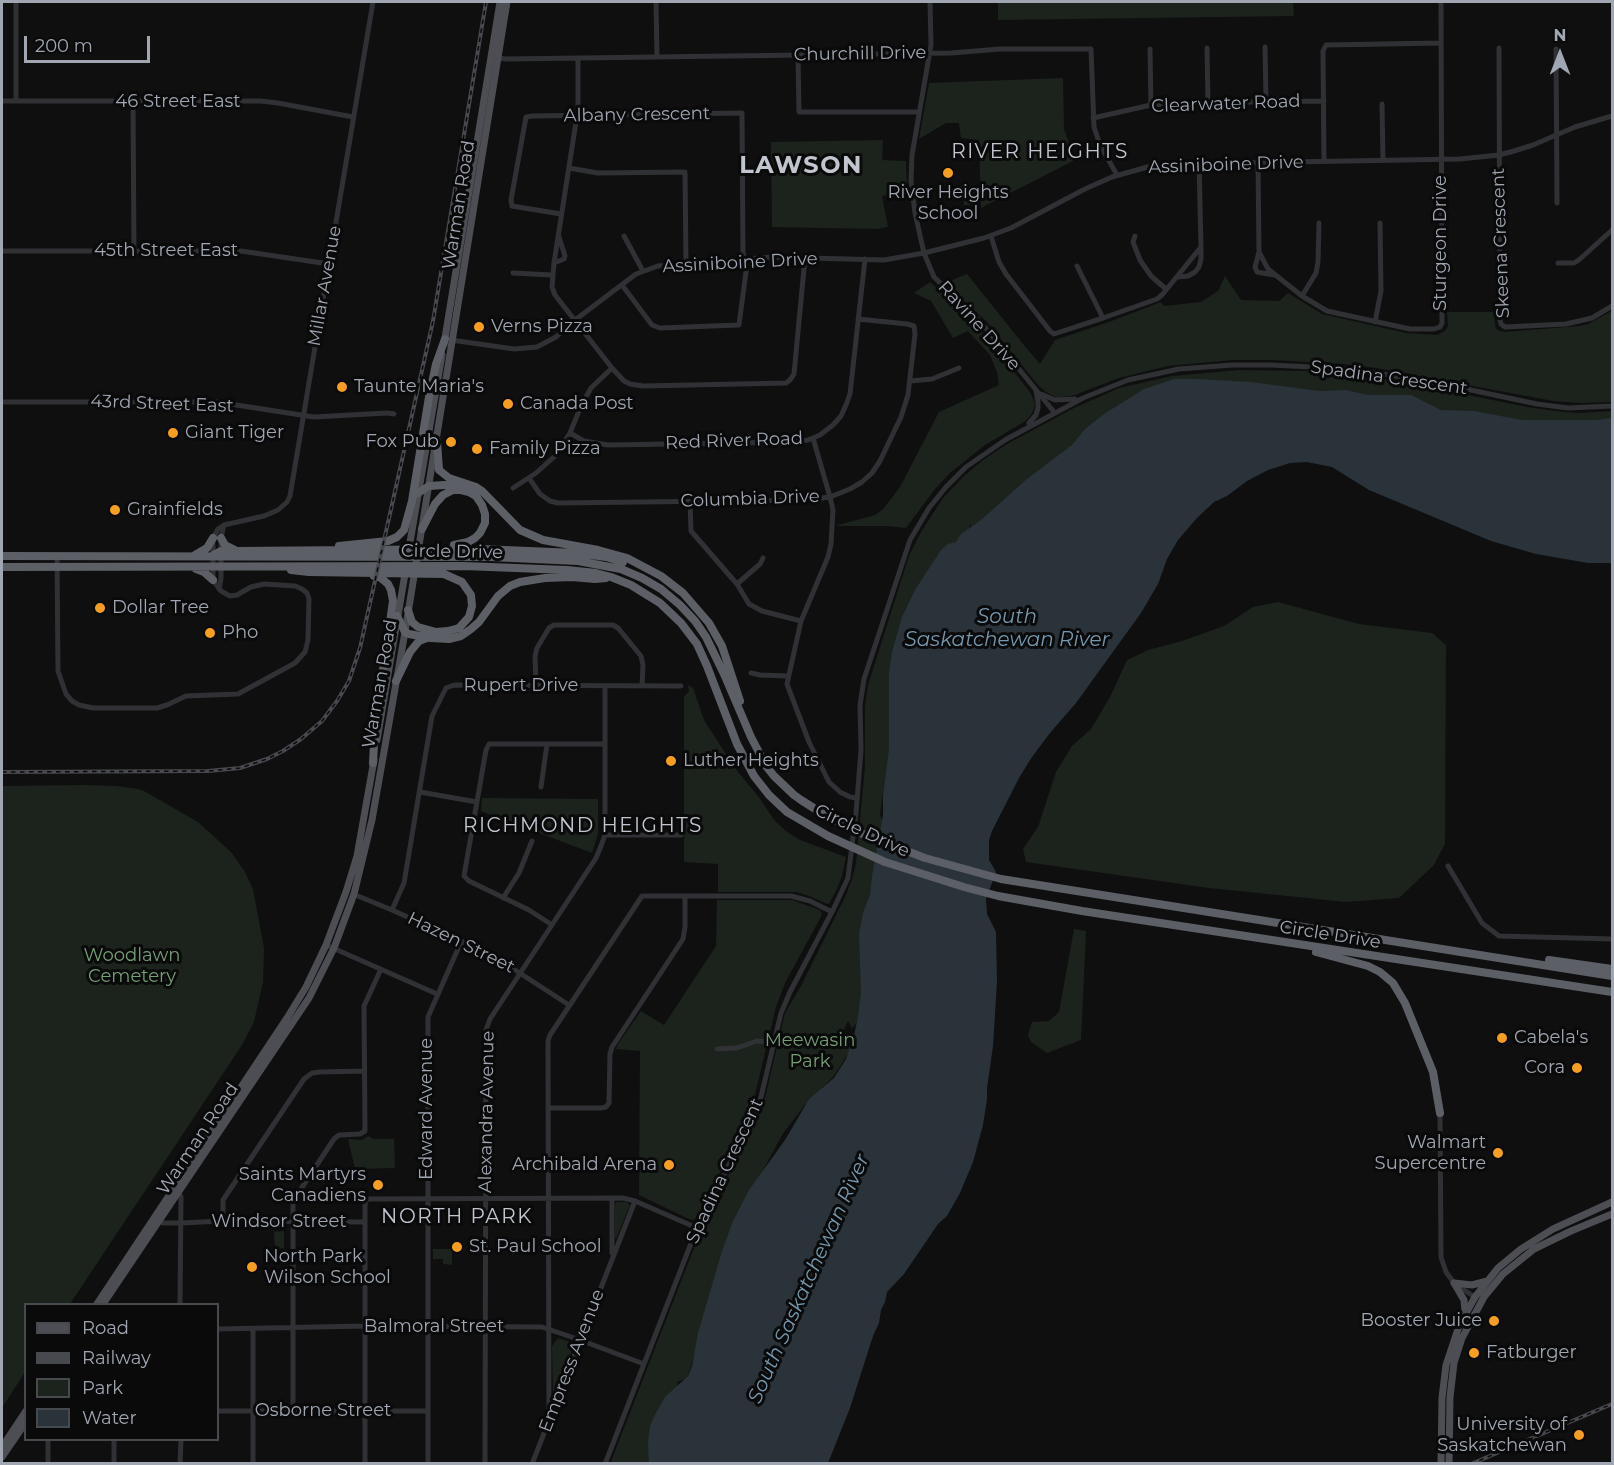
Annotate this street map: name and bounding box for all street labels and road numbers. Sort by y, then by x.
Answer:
street label: Churchill Drive [794,42,926,66]
street label: 46 Street East [115,91,241,113]
street label: Clearwater Road [1151,91,1301,117]
street label: Albany Crescent [564,103,710,127]
street label: Warman Road [438,139,480,271]
street label: Assiniboine Drive [1148,151,1304,179]
street label: Skeena Crescent [1488,167,1514,319]
street label: Sturgeon Drive [1430,175,1452,311]
street label: Millar Avenue [304,224,346,348]
street label: 45th Street East [94,240,238,262]
street label: Assiniboine Drive [662,248,818,278]
street label: Ravine Drive [933,277,1025,375]
street label: Spadina Crescent [1309,356,1469,400]
street label: 43rd Street East [90,391,234,417]
street label: Red River Road [665,428,803,454]
street label: Columbia Drive [680,486,820,512]
street label: Circle Drive [401,540,503,564]
street label: Warman Road [358,618,402,750]
street label: Rupert Drive [464,675,578,697]
street label: Circle Drive [811,800,913,862]
street label: Hazen Street [404,908,518,978]
street label: Circle Drive [1278,916,1382,954]
street label: Alexandra Avenue [475,1031,499,1193]
street label: Edward Avenue [416,1038,438,1180]
street label: Warman Road [153,1079,243,1199]
street label: Spadina Crescent [682,1095,768,1247]
street label: Windsor Street [211,1211,347,1233]
street label: Empress Avenue [535,1286,609,1436]
street label: Balmoral Street [364,1316,504,1338]
street label: Osborne Street [255,1400,391,1422]

